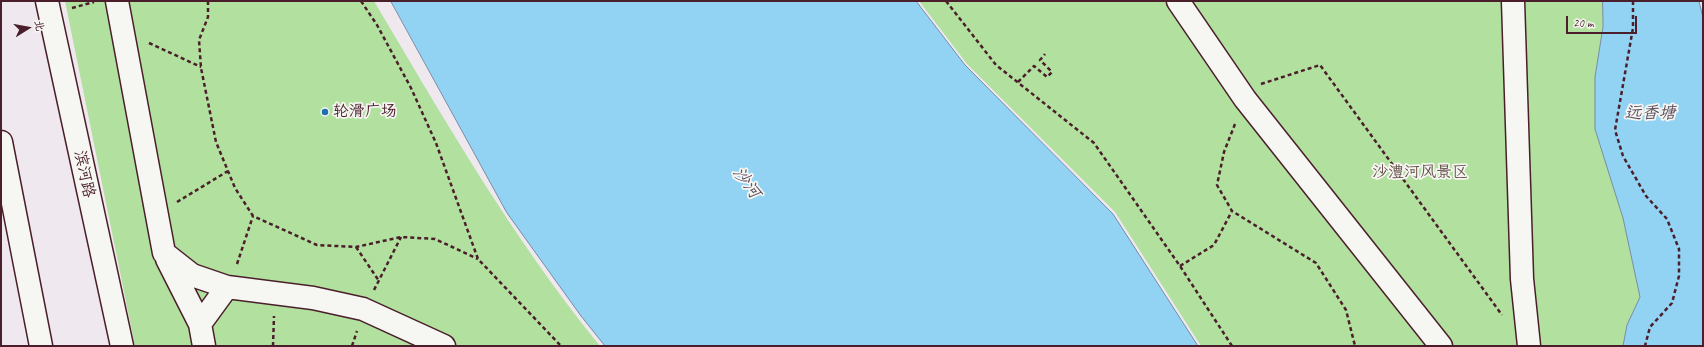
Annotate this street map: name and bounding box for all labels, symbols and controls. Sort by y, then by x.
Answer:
north arrow [8,8,48,48]
scale bar [1568,8,1639,34]
text: 20 m [1573,15,1593,31]
text: 北 [32,19,48,32]
place label: 轮滑广场 [333,102,397,122]
water label: 远香塘 [1625,104,1675,124]
marker: 轮滑广场 [320,107,330,117]
street label: 滨河路 [70,149,98,199]
water label: 沙河 [728,163,764,203]
park label: 沙澧河风景区 [1372,163,1468,183]

